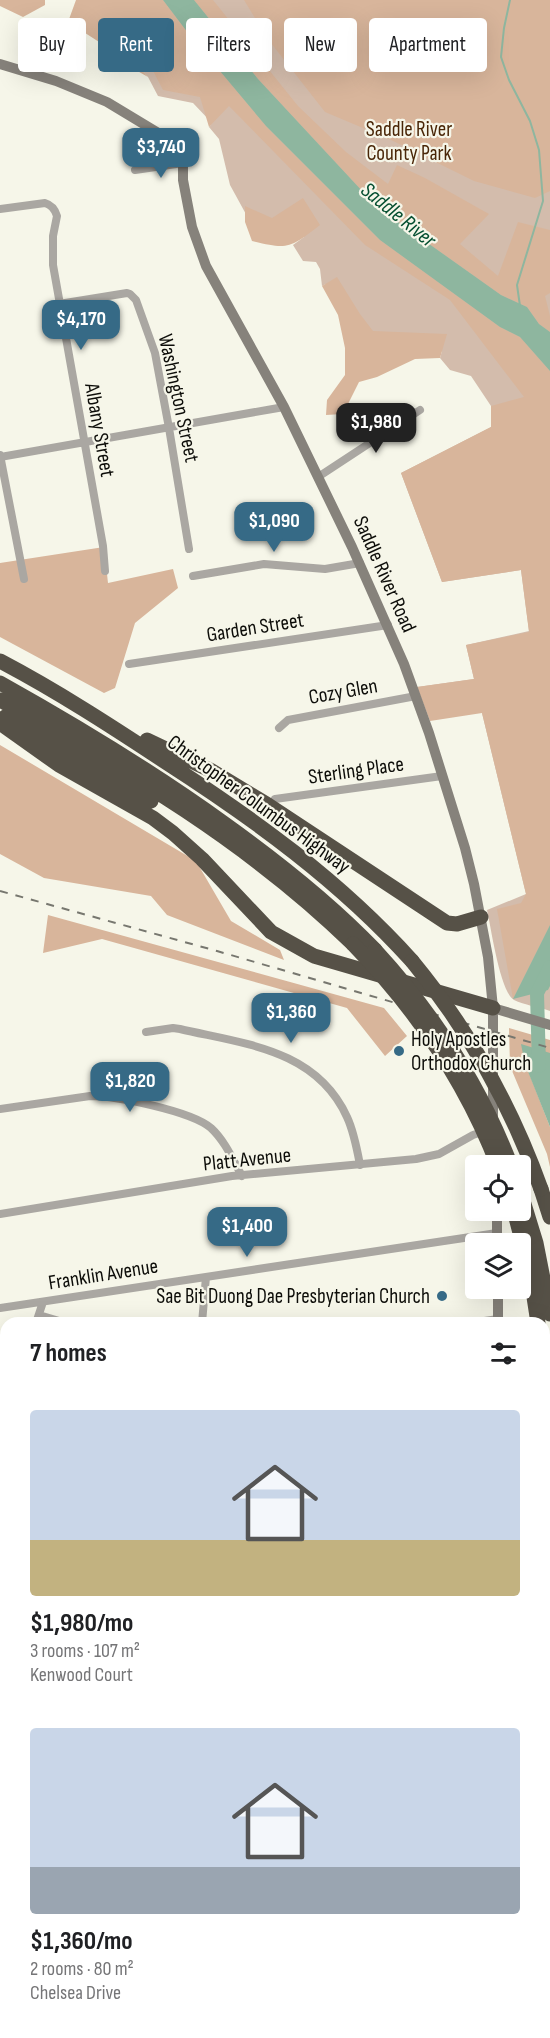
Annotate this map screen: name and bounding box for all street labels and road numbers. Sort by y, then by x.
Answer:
street label: Washington Street [153,332,204,465]
street label: Albany Street [79,380,120,479]
street label: Saddle River Road [348,512,421,636]
street label: Garden Street [205,607,305,648]
street label: Cozy Glen [307,673,379,710]
street label: Christopher Columbus Highway [162,730,355,879]
street label: Sterling Place [307,751,405,790]
street label: Platt Avenue [202,1142,292,1177]
street label: Franklin Avenue [46,1253,160,1295]

